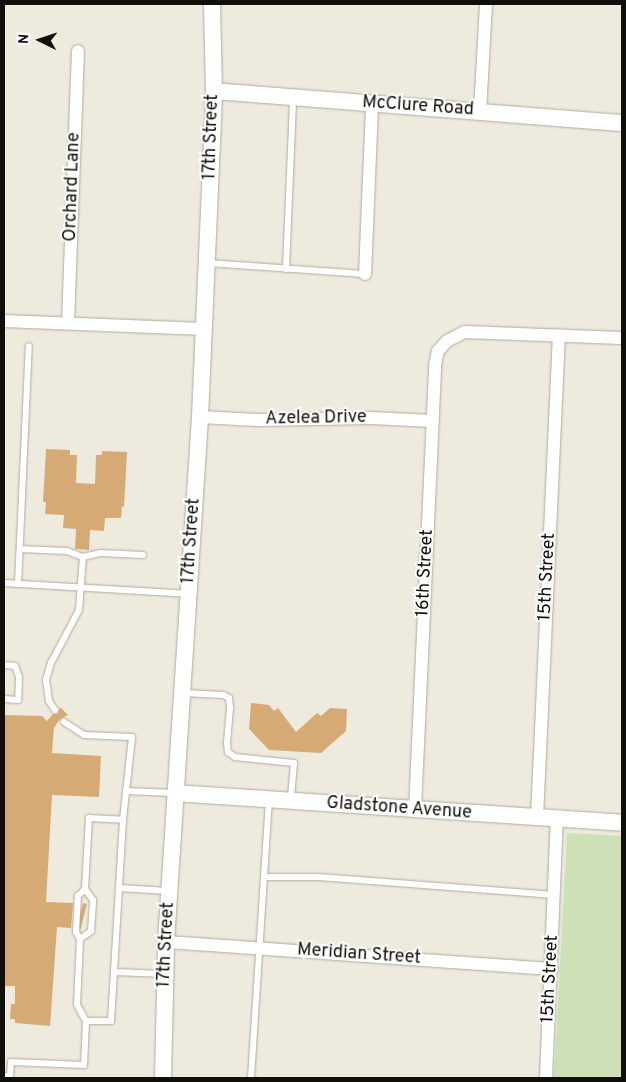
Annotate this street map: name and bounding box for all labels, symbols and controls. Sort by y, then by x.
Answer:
north arrow [15,15,65,65]
text: N [16,33,33,45]
street label: McClure Road [361,92,475,122]
street label: 17th Street [200,94,224,180]
street label: Orchard Lane [60,132,86,242]
street label: Azelea Drive [265,407,367,431]
street label: 17th Street [178,497,206,585]
street label: 16th Street [413,529,439,617]
street label: 15th Street [535,532,561,622]
street label: Gladstone Avenue [325,793,473,825]
street label: 17th Street [154,902,180,988]
street label: 15th Street [538,934,564,1024]
street label: Meridian Street [296,940,422,970]

